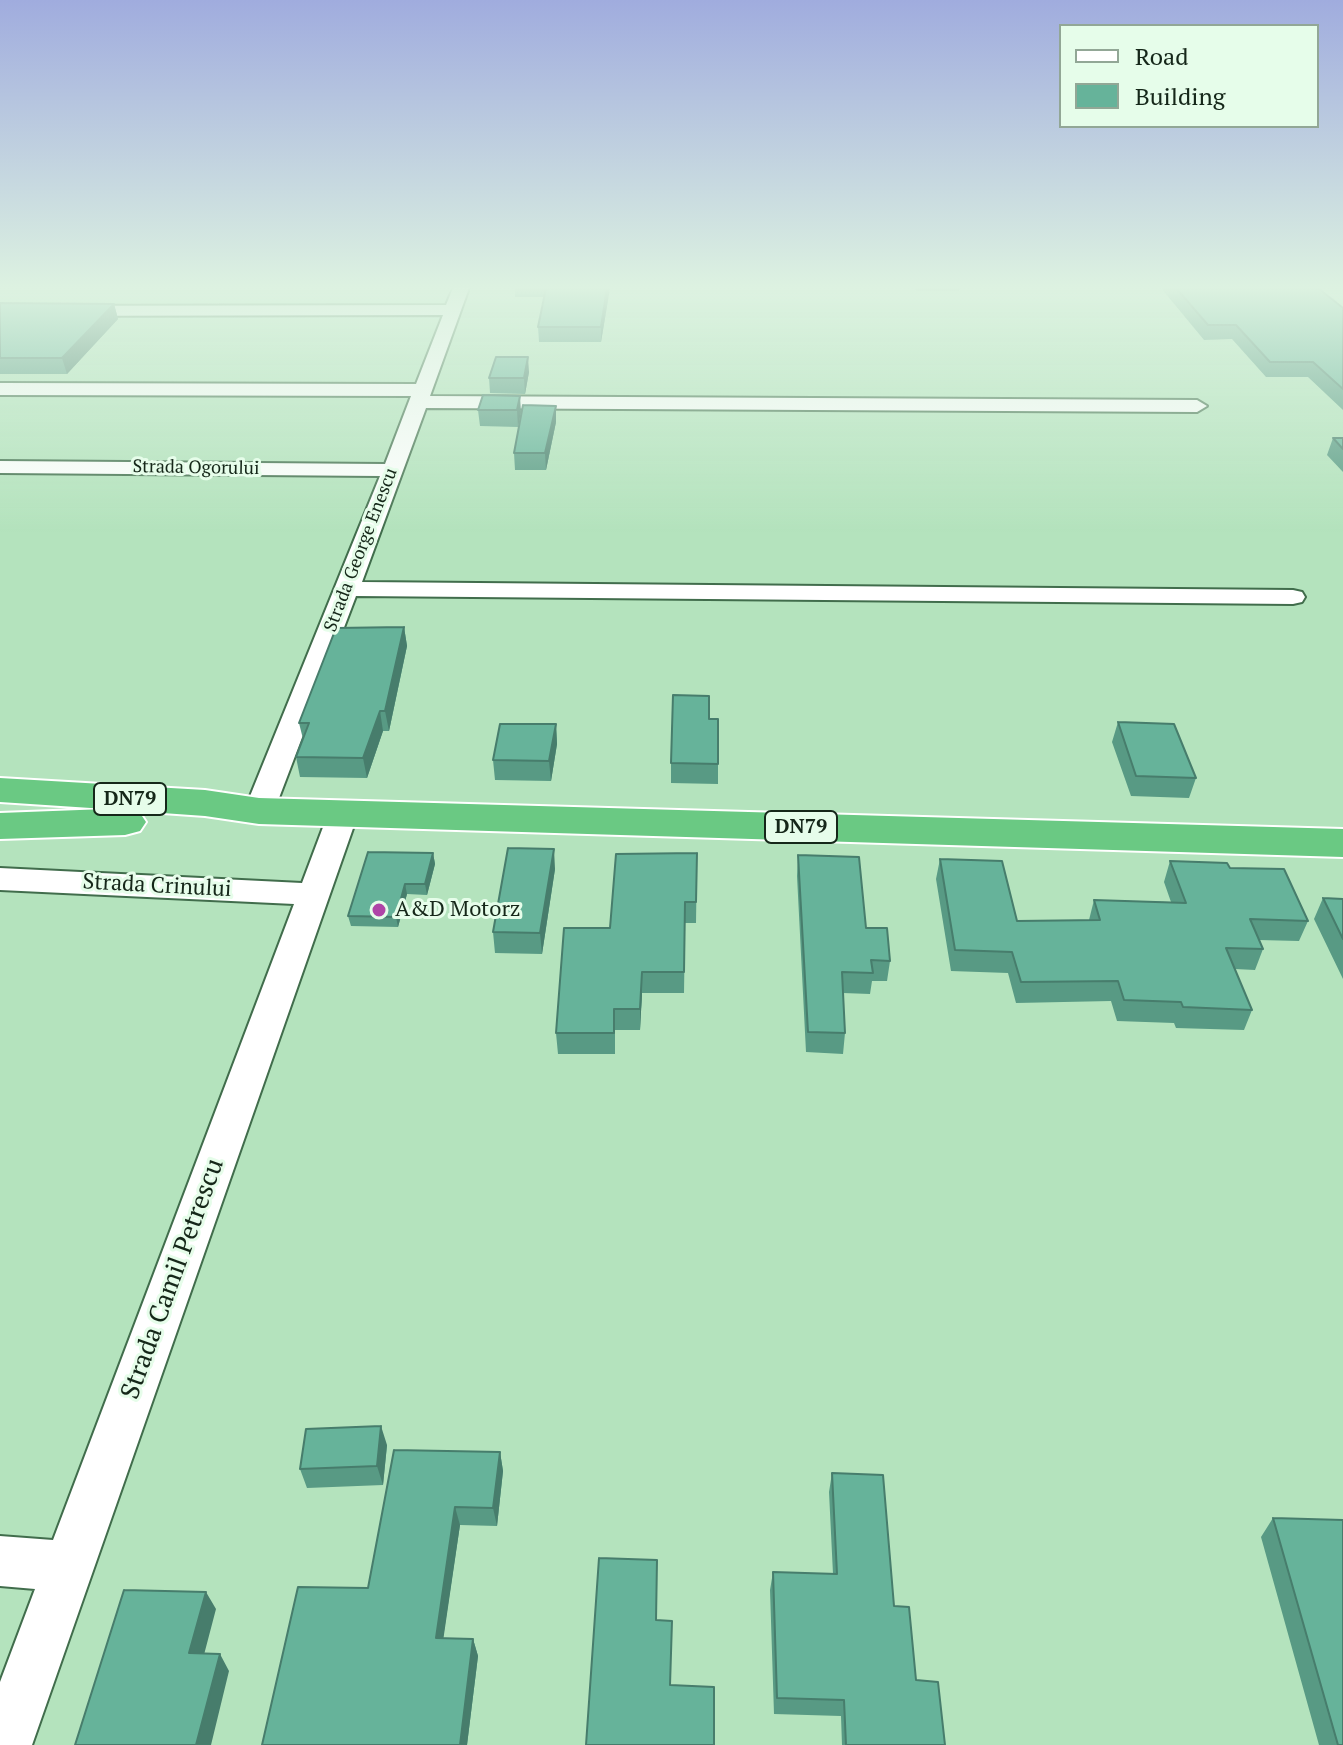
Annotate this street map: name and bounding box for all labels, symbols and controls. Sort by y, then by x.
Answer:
legend [1059,24,1319,128]
text: Road [1135,40,1189,72]
text: Building [1135,80,1225,112]
street label: Strada Ogorului [132,456,260,480]
street label: Strada George Enescu [320,465,402,635]
road number: DN79 [94,783,166,815]
road number: DN79 [765,811,837,843]
street label: Strada Crinului [82,869,232,903]
place label: A&D Motorz [395,897,521,923]
marker: A&D Motorz [370,901,388,919]
street label: Strada Camil Petrescu [115,1154,231,1404]

